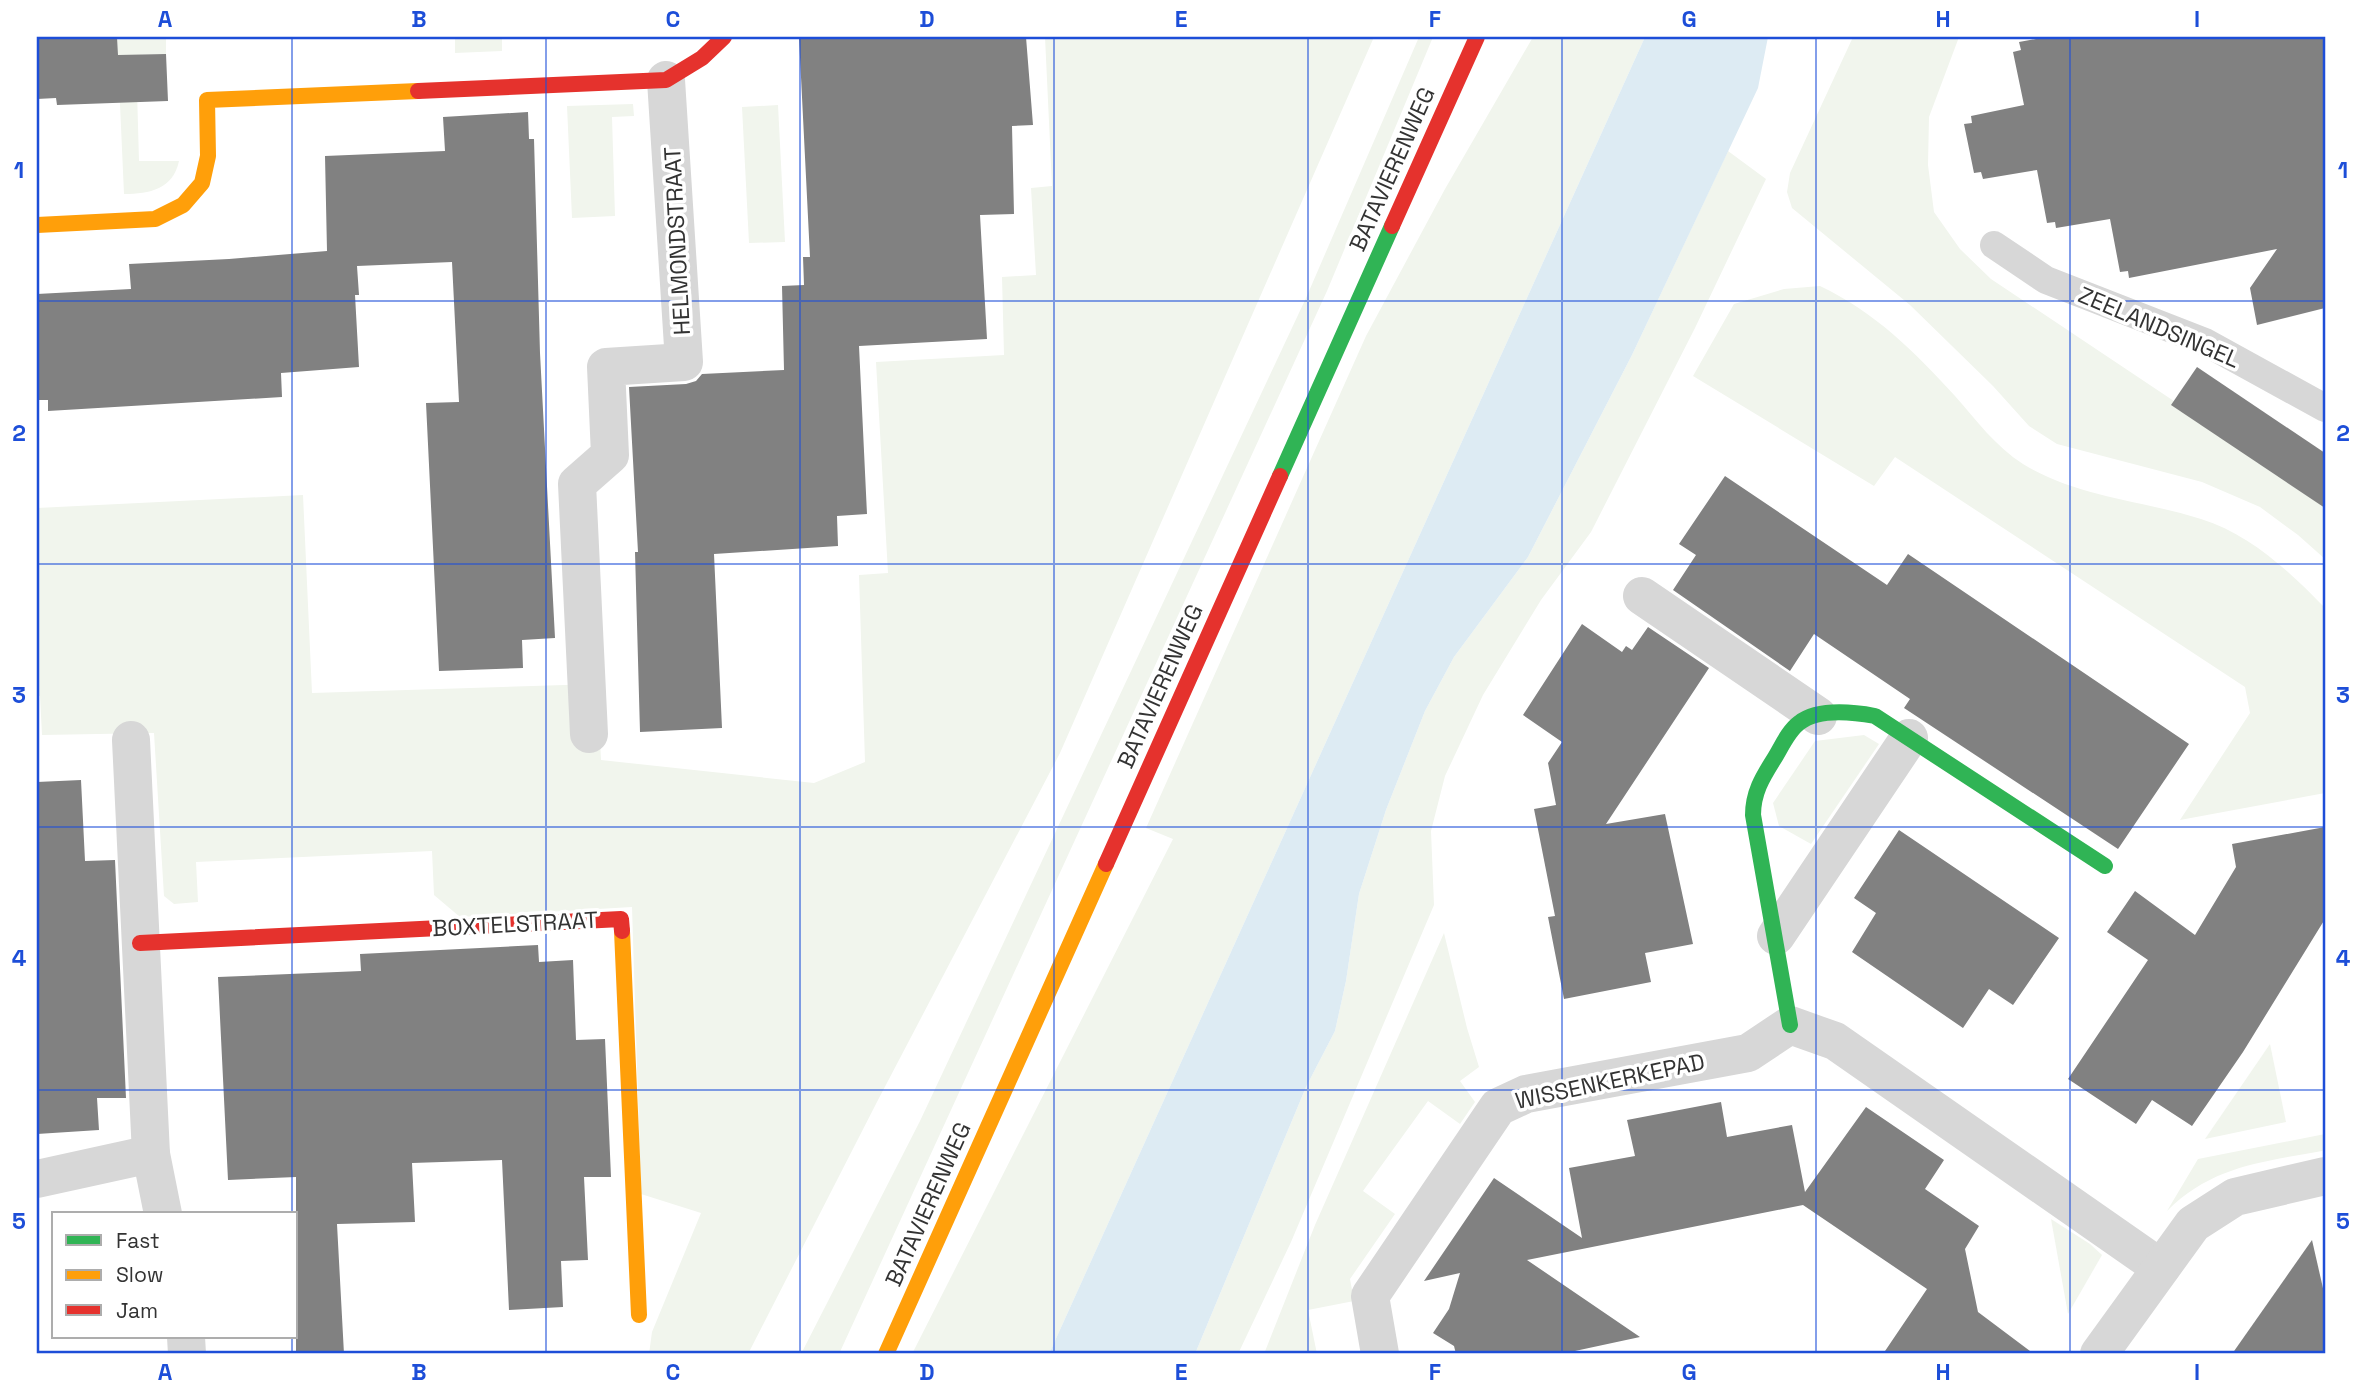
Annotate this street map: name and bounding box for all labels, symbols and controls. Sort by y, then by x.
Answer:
text: A [158,4,173,34]
text: B [411,4,427,34]
text: C [666,4,680,34]
text: D [919,4,935,34]
text: E [1175,4,1187,34]
text: F [1429,4,1441,34]
text: G [1681,4,1697,34]
text: H [1935,4,1951,34]
text: I [2194,4,2200,34]
street label: BATAVIERENWEG [1342,82,1442,256]
street label: HELMONDSTRAAT [657,146,697,336]
text: 1 [14,155,24,185]
text: 1 [2338,155,2348,185]
street label: ZEELANDSINGEL [2074,280,2244,374]
text: 2 [12,418,26,448]
text: 2 [2336,418,2350,448]
street label: BATAVIERENWEG [1110,599,1210,773]
text: 3 [12,680,26,710]
text: 3 [2336,680,2350,710]
street label: BOXTELSTRAAT [431,905,599,943]
text: 4 [12,943,27,973]
text: 4 [2336,943,2351,973]
street label: WISSENKERKEPAD [1513,1046,1707,1116]
street label: BATAVIERENWEG [878,1117,978,1291]
text: 5 [12,1206,26,1236]
text: 5 [2336,1206,2350,1236]
legend [52,1212,298,1338]
text: Fast [116,1227,160,1254]
text: Slow [116,1261,164,1288]
text: Jam [116,1297,158,1324]
text: A [158,1357,173,1387]
text: B [411,1357,427,1387]
text: C [666,1357,680,1387]
text: D [919,1357,935,1387]
text: E [1175,1357,1187,1387]
text: F [1429,1357,1441,1387]
text: G [1681,1357,1697,1387]
text: H [1935,1357,1951,1387]
text: I [2194,1357,2200,1387]

